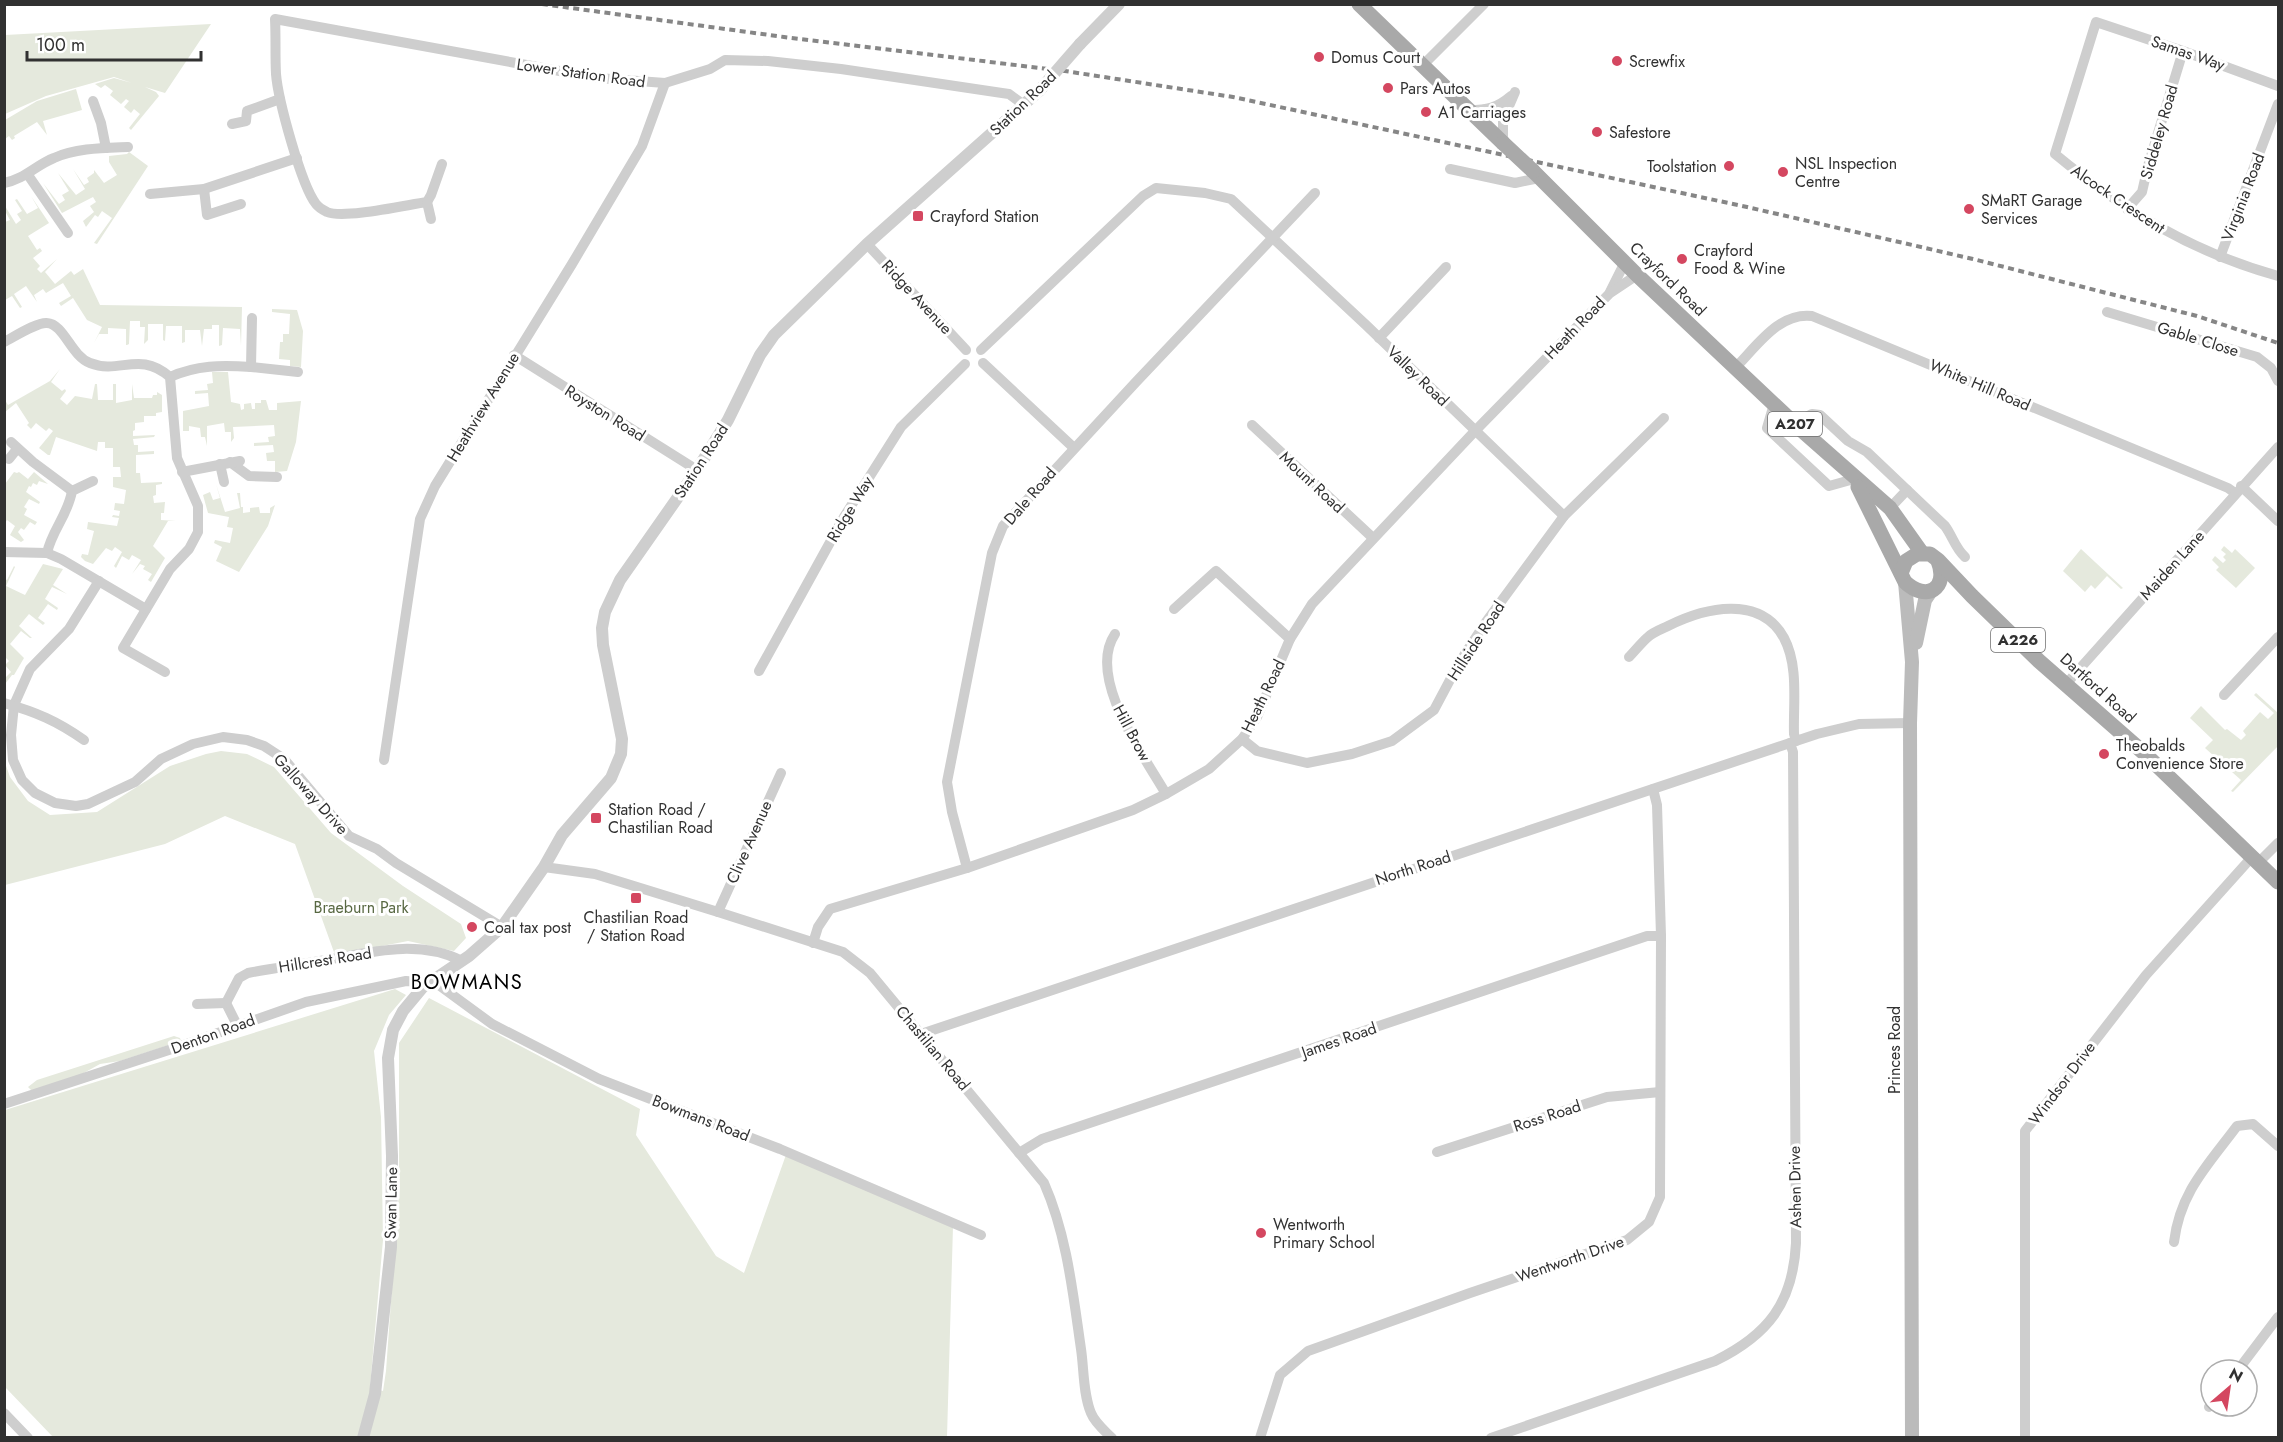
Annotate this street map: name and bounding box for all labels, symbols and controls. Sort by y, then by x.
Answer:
scale bar [27,24,201,62]
street label: Samas Way [2148,30,2229,77]
text: 100 m [36,32,85,58]
place label: Domus Court [1331,46,1420,69]
marker: Domus Court [1312,50,1326,64]
place label: Screwfix [1629,50,1685,73]
street label: Lower Station Road [515,53,647,93]
marker: Screwfix [1610,54,1624,68]
street label: Station Road [985,65,1061,141]
place label: Pars Autos [1400,77,1470,100]
marker: Pars Autos [1381,81,1395,95]
street label: Siddeley Road [2135,82,2183,182]
place label: A1 Carriages [1438,101,1526,124]
marker: A1 Carriages [1419,105,1433,119]
place label: Safestore [1609,121,1671,144]
marker: Safestore [1590,125,1604,139]
street label: Virginia Road [2216,150,2270,244]
place label: NSL Inspection Centre [1795,152,1897,193]
place label: Toolstation [1647,155,1717,178]
marker: Toolstation [1722,159,1736,173]
street label: Alcock Crescent [2066,159,2170,239]
marker: NSL Inspection Centre [1776,165,1790,179]
place label: SMaRT Garage Services [1981,189,2082,230]
marker: SMaRT Garage Services [1962,202,1976,216]
place label: Crayford Station [930,205,1039,228]
marker: Crayford Station [911,209,925,223]
street label: Crayford Road [1625,237,1711,321]
place label: Crayford Food & Wine [1694,239,1785,280]
marker: Crayford Food & Wine [1675,252,1689,266]
street label: Ridge Avenue [876,255,958,339]
street label: Heath Road [1539,292,1611,364]
street label: Gable Close [2154,316,2242,362]
street label: Valley Road [1382,341,1454,411]
street label: Heathview Avenue [441,348,525,466]
street label: White Hill Road [1926,353,2034,417]
street label: Royston Road [560,379,650,447]
road number: A207 [1768,412,1822,436]
street label: Station Road [668,419,734,503]
street label: Mount Road [1274,446,1350,518]
street label: Dale Road [998,462,1062,530]
street label: Ridge Way [821,471,879,546]
street label: Maiden Lane [2134,525,2210,605]
street label: Hillside Road [1442,597,1510,685]
road number: A226 [1991,628,2045,652]
street label: Dartford Road [2055,648,2141,728]
street label: Heath Road [1235,655,1291,737]
street label: Hill Brow [1107,701,1157,766]
place label: Theobalds Convenience Store [2116,734,2244,775]
marker: Theobalds Convenience Store [2097,747,2111,761]
street label: Galloway Drive [268,748,354,840]
street label: Clive Avenue [720,797,778,887]
place label: Station Road / Chastilian Road [608,798,713,839]
marker: Station Road / Chastilian Road [589,811,603,825]
street label: North Road [1372,845,1454,891]
marker: Chastilian Road / Station Road [629,891,643,905]
park label: Braeburn Park [313,896,409,919]
place label: Chastilian Road / Station Road [584,906,688,947]
place label: Coal tax post [484,916,571,939]
marker: Coal tax post [465,920,479,934]
street label: Hillcrest Road [277,941,373,979]
district label: BOWMANS [411,968,523,997]
street label: Chastilian Road [891,1000,975,1096]
street label: Princes Road [1883,1006,1906,1094]
street label: Denton Road [168,1008,258,1060]
street label: James Road [1296,1016,1380,1064]
street label: Windsor Drive [2023,1037,2101,1129]
street label: Bowmans Road [649,1089,753,1147]
street label: Ross Road [1510,1094,1584,1138]
street label: Ashen Drive [1783,1146,1807,1228]
street label: Swan Lane [379,1167,403,1239]
place label: Wentworth Primary School [1273,1213,1375,1254]
marker: Wentworth Primary School [1254,1226,1268,1240]
street label: Wentworth Drive [1513,1230,1627,1288]
north arrow [2199,1358,2259,1418]
text: N [2225,1362,2247,1388]

